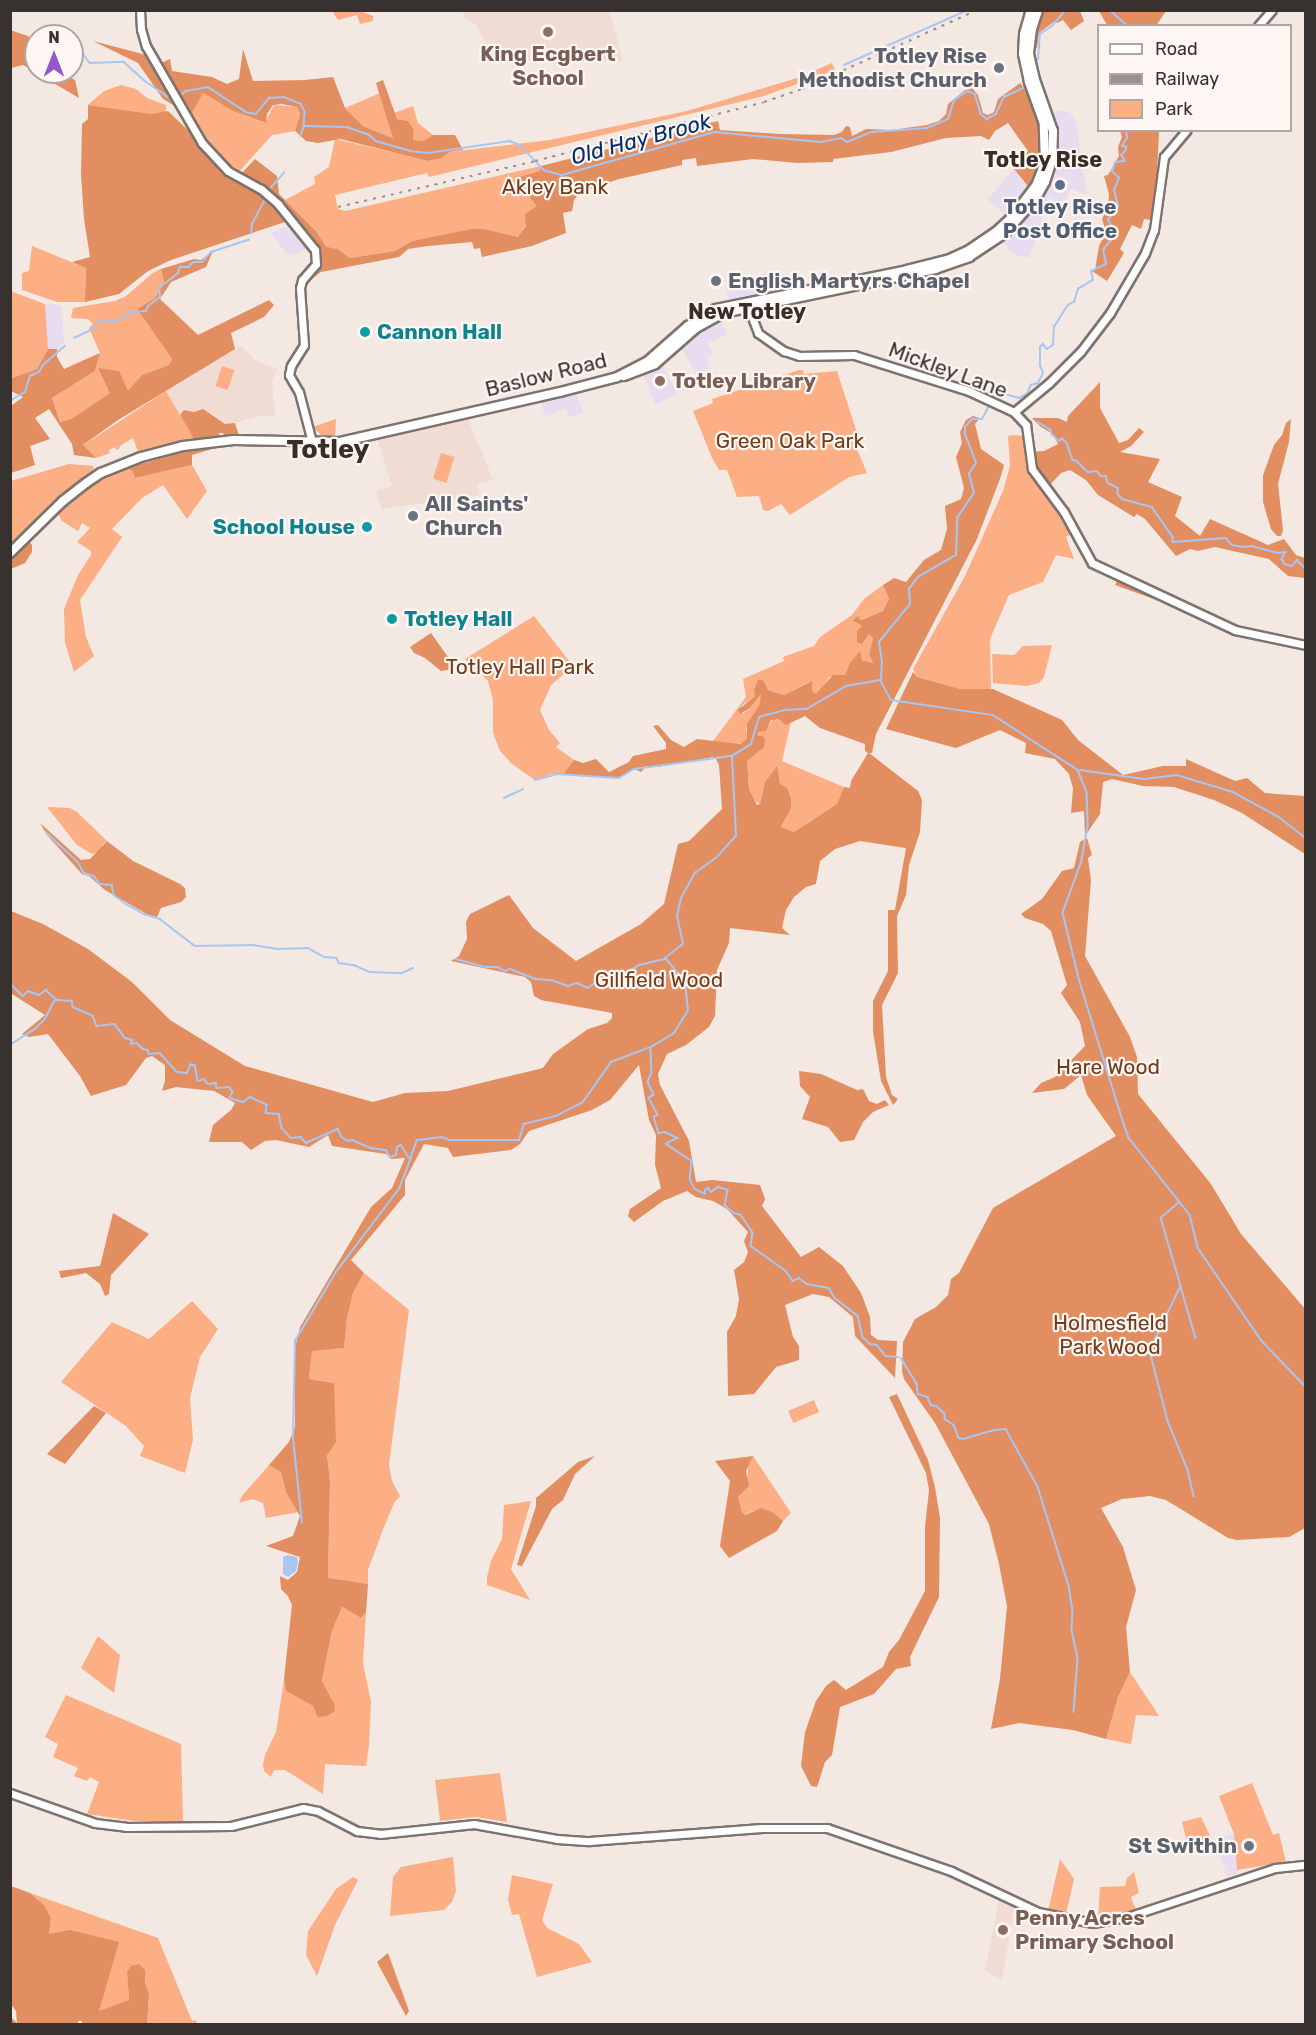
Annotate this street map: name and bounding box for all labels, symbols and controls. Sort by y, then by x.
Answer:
north arrow [24,24,84,84]
legend [1097,24,1292,132]
marker: King Ecgbert School [541,25,555,39]
text: N [48,28,60,47]
text: Road [1155,38,1198,60]
place label: King Ecgbert School [480,41,616,91]
place label: Totley Rise Methodist Church [798,43,987,93]
marker: Totley Rise Methodist Church [992,61,1006,75]
text: Railway [1155,68,1219,90]
text: Park [1155,98,1192,120]
water label: Old Hay Brook [568,108,714,170]
district label: Totley Rise [984,147,1102,173]
park label: Akley Bank [501,174,609,200]
marker: Totley Rise Post Office [1053,178,1067,192]
place label: Totley Rise Post Office [1003,194,1117,244]
place label: English Martyrs Chapel [728,268,970,294]
marker: English Martyrs Chapel [709,274,723,288]
district label: New Totley [687,299,807,325]
place label: Cannon Hall [377,319,502,345]
marker: Cannon Hall [358,325,372,339]
street label: Mickley Lane [885,337,1011,403]
street label: Baslow Road [482,348,610,402]
place label: Totley Library [672,368,817,394]
marker: Totley Library [653,374,667,388]
park label: Green Oak Park [716,428,864,454]
district label: Totley [287,434,369,466]
place label: All Saints' Church [425,491,528,541]
marker: All Saints' Church [406,509,420,523]
place label: School House [213,514,355,540]
marker: School House [360,520,374,534]
place label: Totley Hall [404,606,513,632]
marker: Totley Hall [385,612,399,626]
park label: Totley Hall Park [445,654,595,680]
park label: Gillfield Wood [595,967,723,993]
park label: Hare Wood [1056,1054,1160,1080]
park label: Holmesfield Park Wood [1053,1310,1167,1360]
place label: St Swithin [1128,1833,1237,1859]
marker: St Swithin [1242,1839,1256,1853]
place label: Penny Acres Primary School [1015,1905,1175,1955]
marker: Penny Acres Primary School [996,1923,1010,1937]

